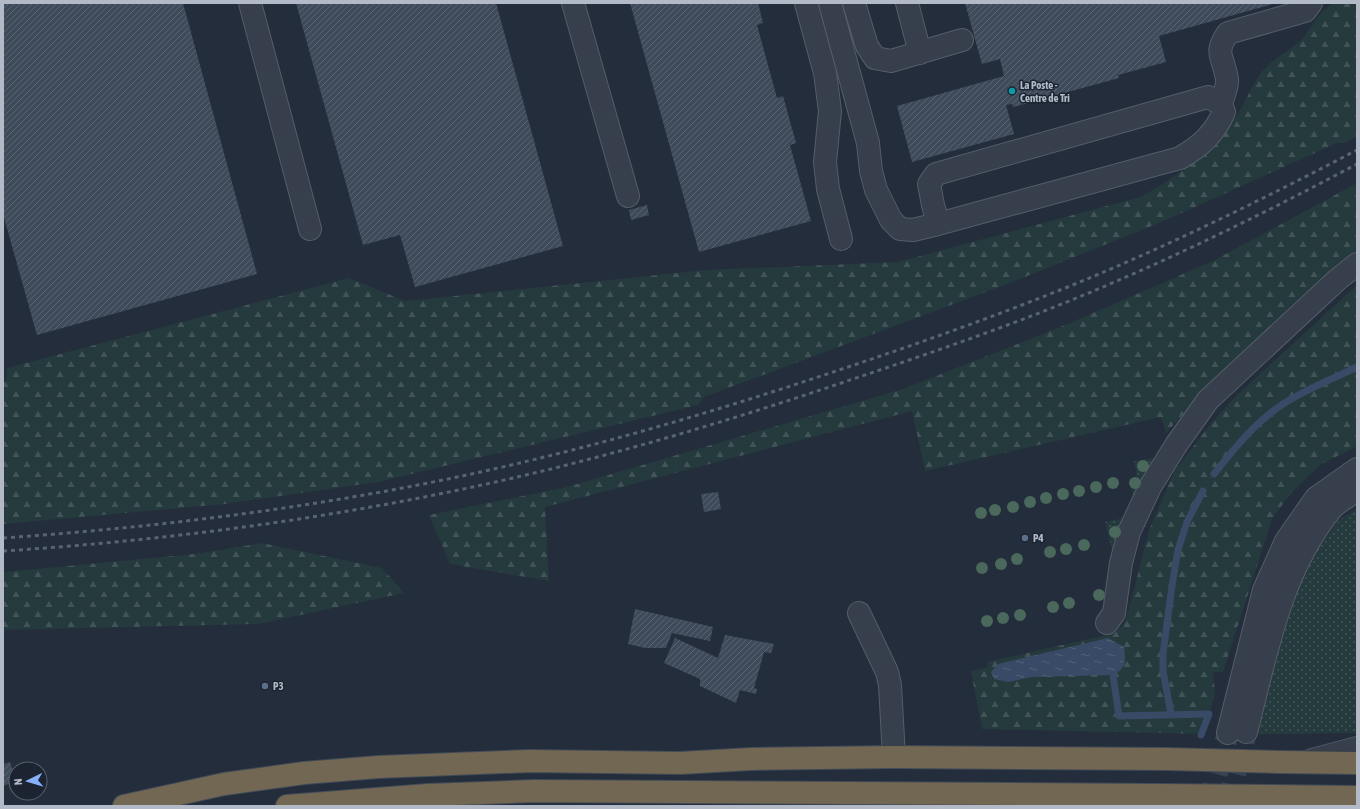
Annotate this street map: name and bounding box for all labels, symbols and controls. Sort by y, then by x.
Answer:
place label: La Poste - Centre de Tri [1020,79,1070,104]
marker: La Poste - Centre de Tri [1007,86,1017,96]
place label: P4 [1033,532,1044,544]
marker: P4 [1020,533,1030,543]
place label: P3 [273,680,284,692]
marker: P3 [260,681,270,691]
north arrow [8,761,48,801]
text: N [12,778,24,786]

